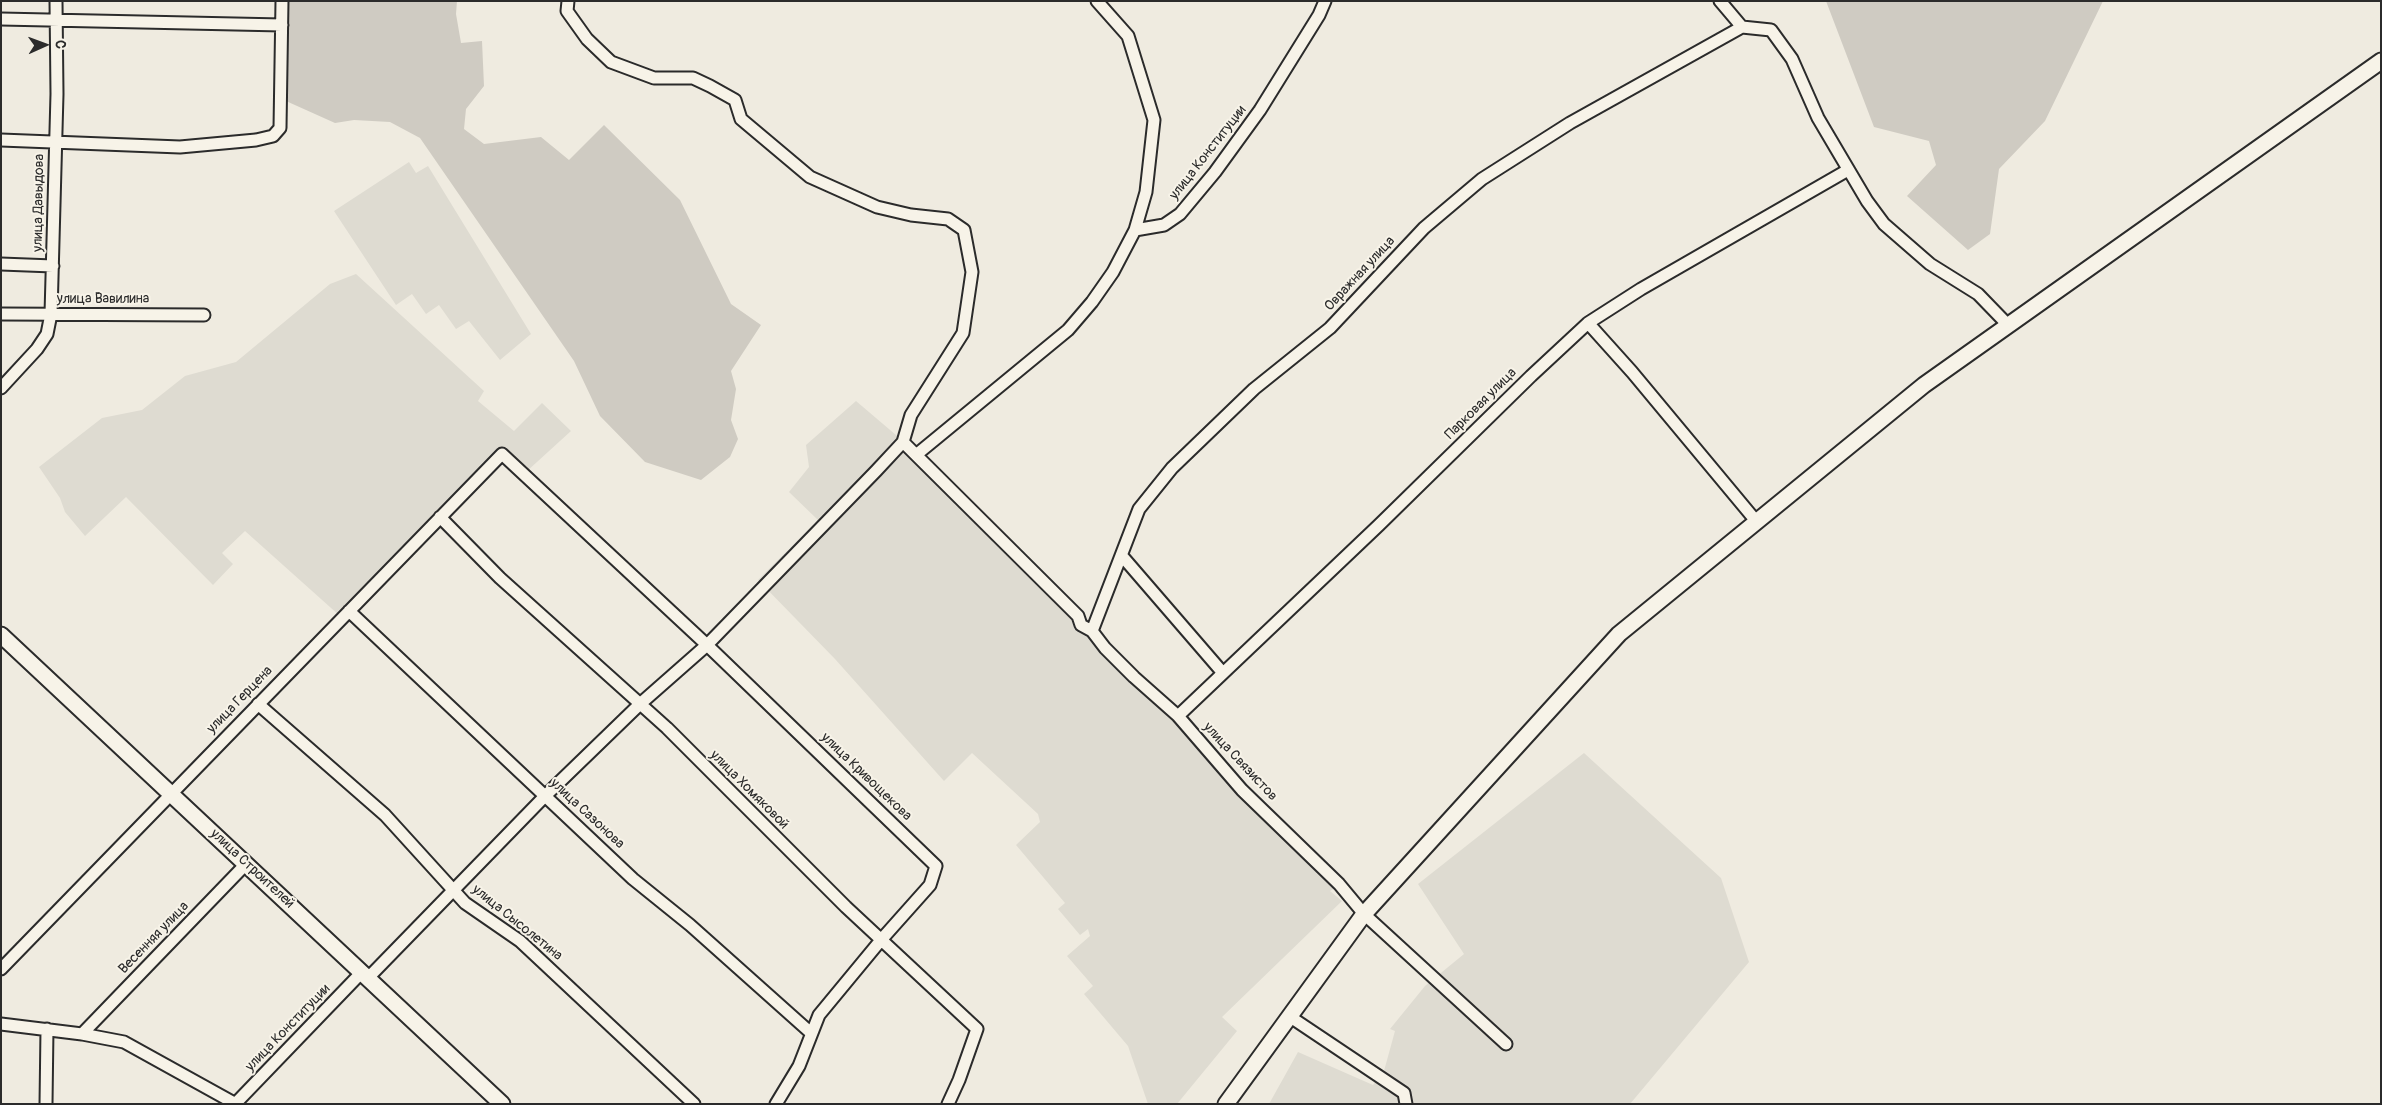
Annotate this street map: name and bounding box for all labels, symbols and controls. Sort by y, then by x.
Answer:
north arrow [20,20,70,70]
text: С [52,40,69,49]
street label: улица Конституции [1166,103,1250,203]
street label: улица Давыдова [30,154,48,252]
street label: Овражная улица [1321,233,1399,315]
street label: улица Вавилина [57,291,149,307]
street label: Парковая улица [1442,365,1520,443]
street label: улица Герцена [204,663,276,737]
street label: улица Связистов [1199,719,1281,805]
street label: улица Кривощекова [817,729,915,825]
street label: улица Хомяковой [706,747,792,833]
street label: улица Сазонова [546,775,628,853]
street label: улица Строителей [206,826,298,912]
street label: улица Сысолетина [469,881,565,965]
street label: Весенняя улица [115,898,193,978]
street label: улица Конституции [242,981,334,1075]

